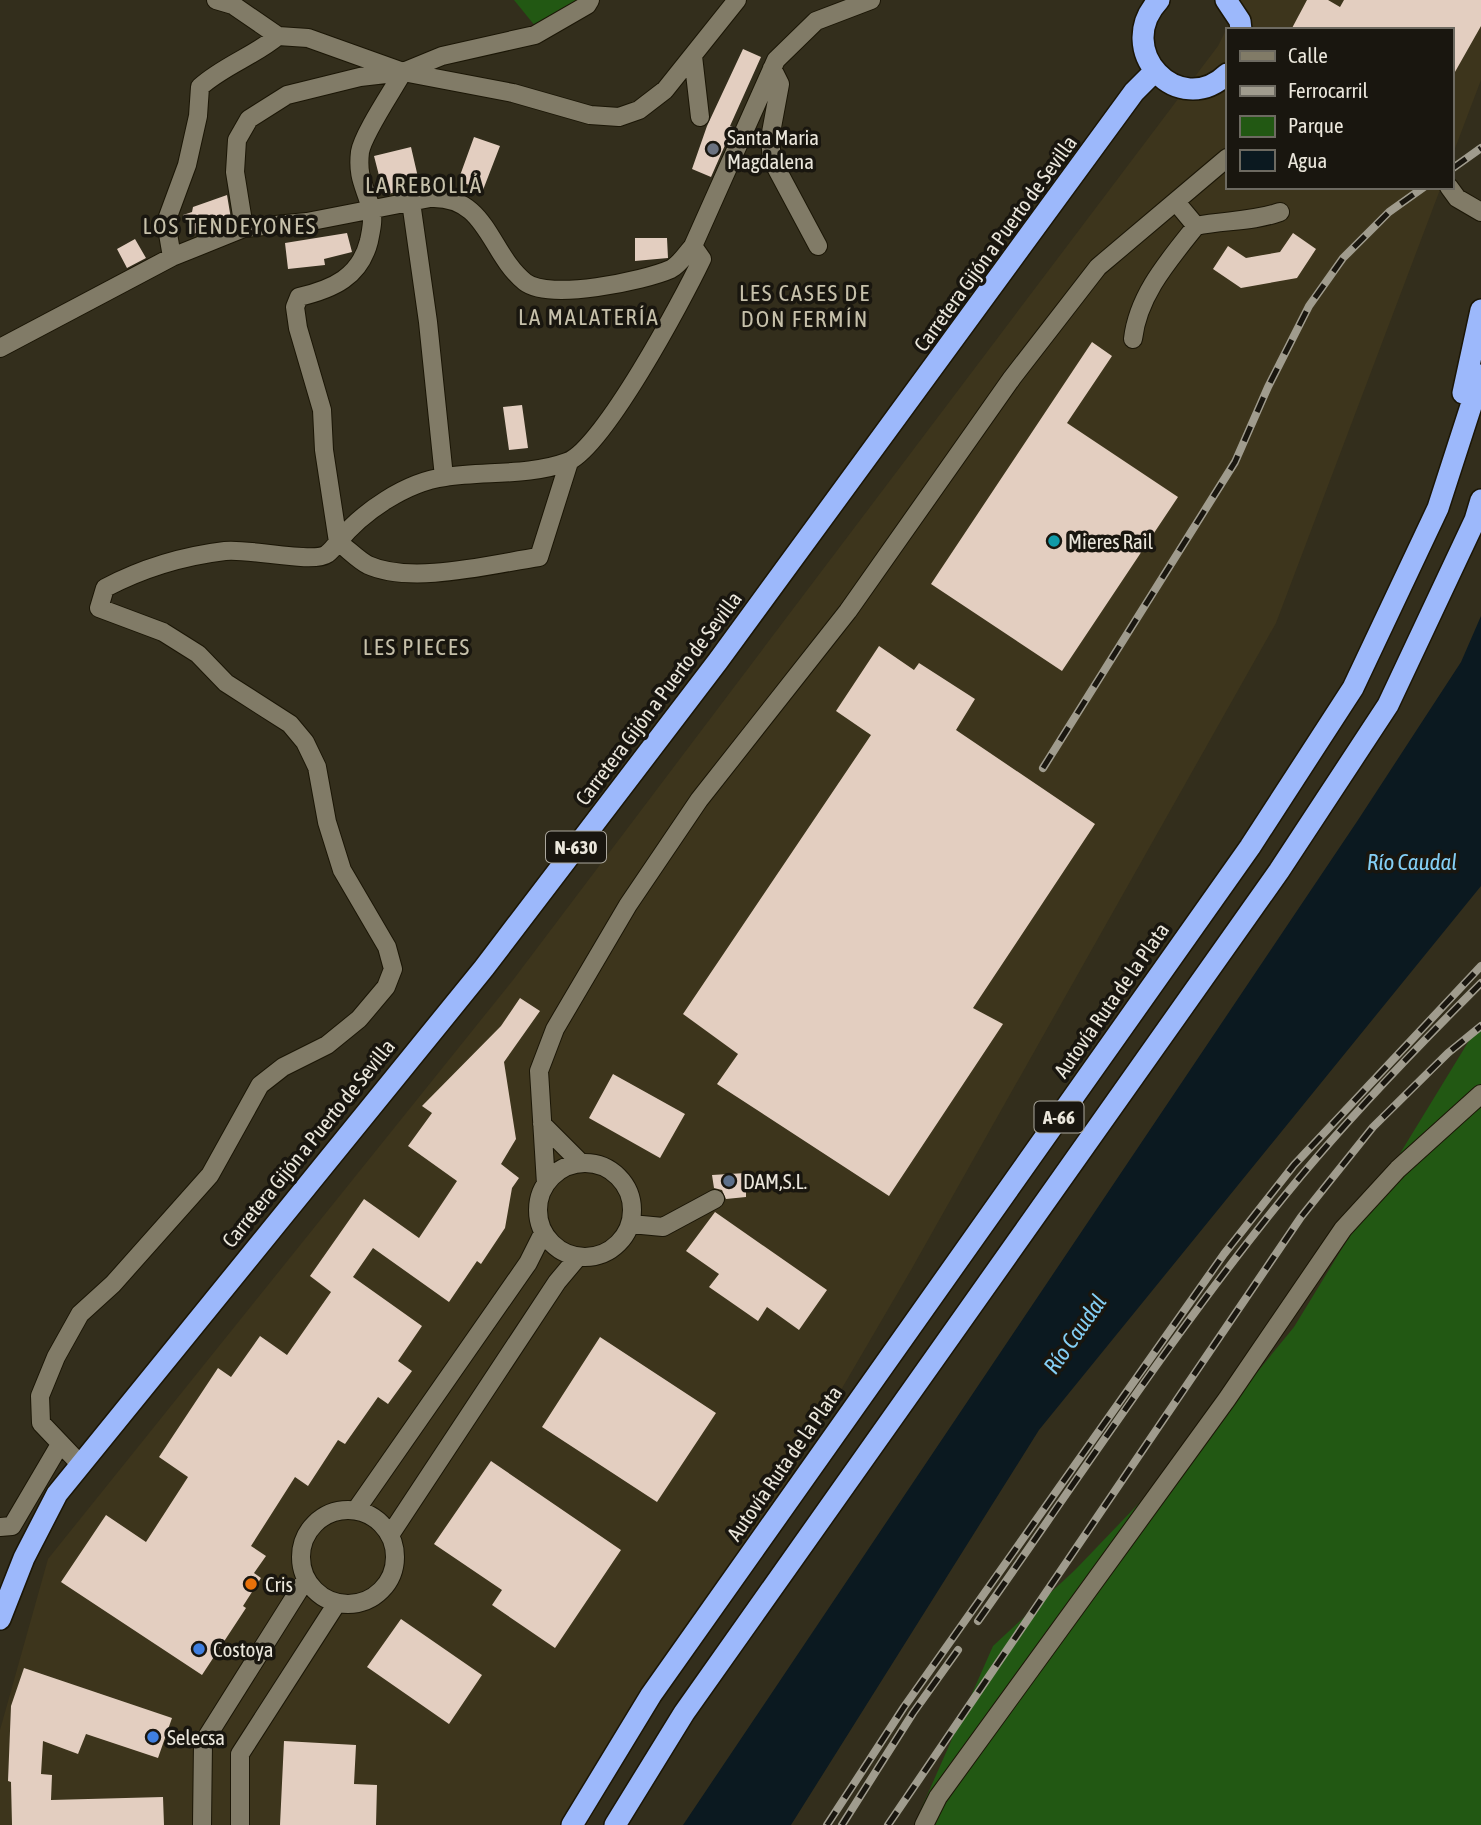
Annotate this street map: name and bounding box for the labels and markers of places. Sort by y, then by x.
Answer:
place label: Santa Maria Magdalena [727,125,819,173]
marker: Santa Maria Magdalena [705,141,721,157]
place label: Mieres Rail [1068,529,1154,553]
marker: Mieres Rail [1046,533,1062,549]
place label: DAM,S.L. [743,1169,807,1193]
marker: DAM,S.L. [721,1173,737,1189]
place label: Cris [265,1572,293,1596]
marker: Cris [243,1576,259,1592]
place label: Costoya [213,1637,273,1661]
marker: Costoya [191,1641,207,1657]
place label: Selecsa [167,1725,225,1749]
marker: Selecsa [145,1729,161,1745]

